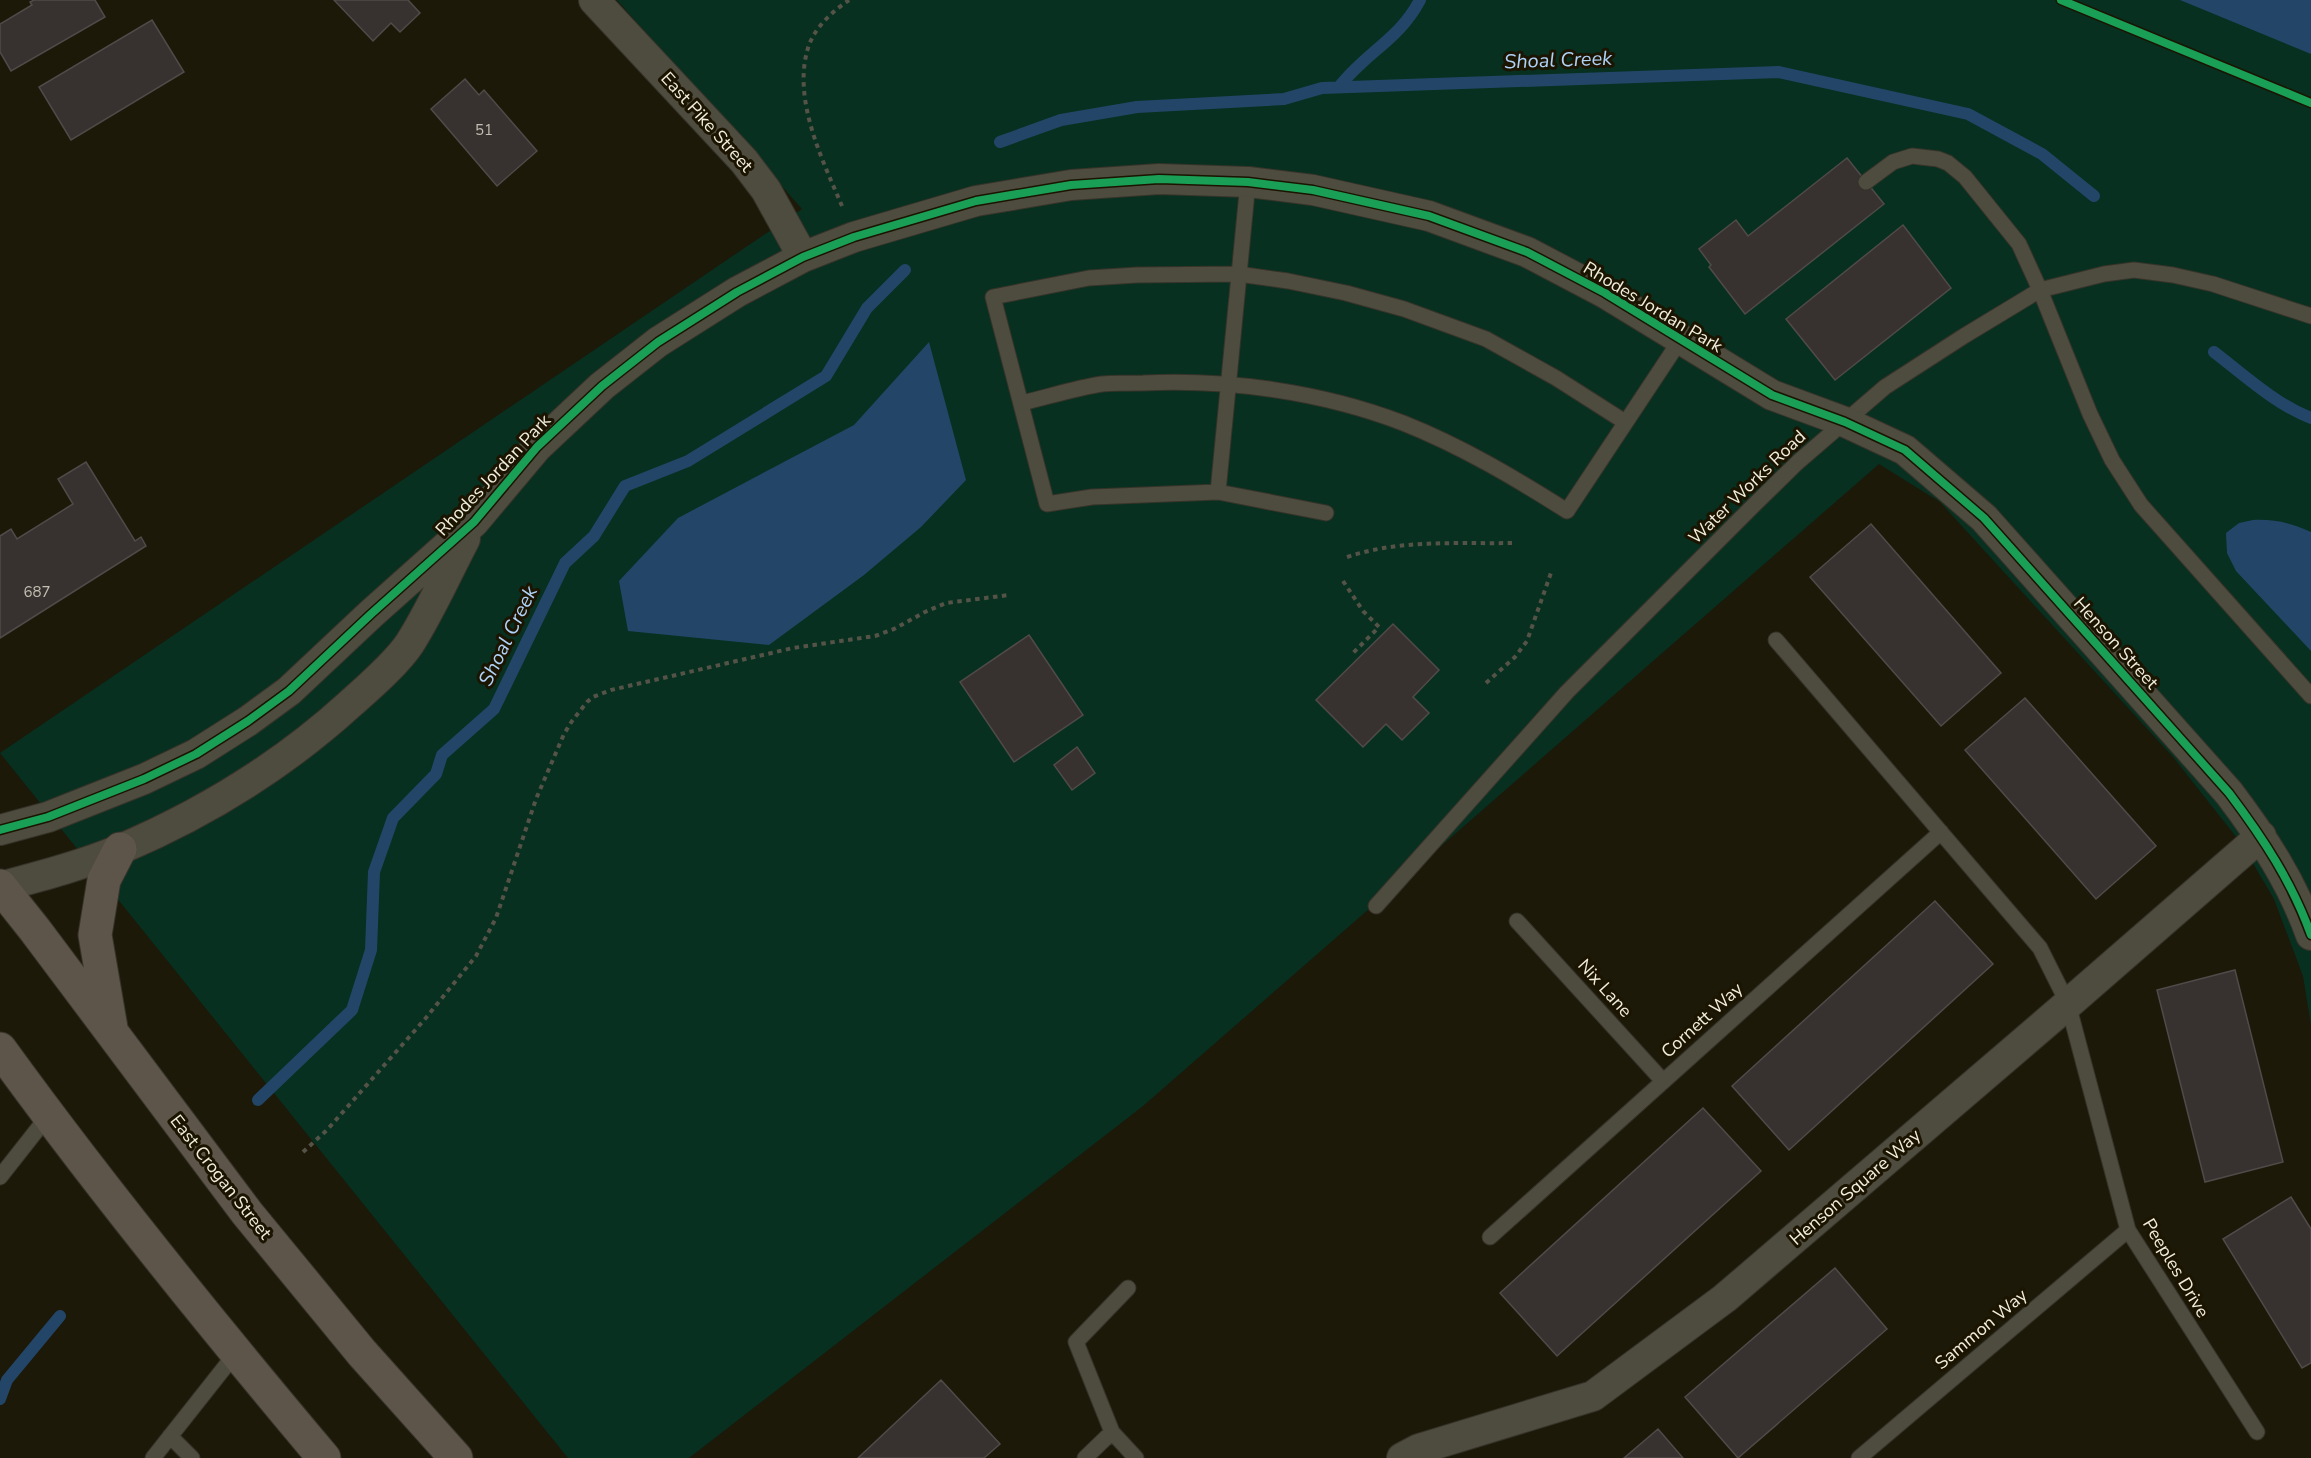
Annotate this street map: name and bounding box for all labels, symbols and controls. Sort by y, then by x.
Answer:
water label: Shoal Creek [1503,45,1614,75]
street label: East Pike Street [656,67,759,178]
house number: 51 [475,120,493,140]
street label: Rhodes Jordan Park [1579,256,1728,359]
street label: Rhodes Jordan Park [430,408,557,541]
street label: Water Works Road [1683,425,1811,549]
water label: Shoal Creek [472,581,544,691]
house number: 687 [23,582,51,602]
street label: Henson Street [2068,592,2164,695]
street label: Nix Lane [1572,954,1638,1022]
street label: Cornett Way [1656,976,1749,1063]
street label: East Crogan Street [165,1110,278,1245]
street label: Henson Square Way [1784,1123,1926,1251]
street label: Peeples Drive [2137,1214,2215,1322]
street label: Sammon Way [1930,1283,2033,1375]

